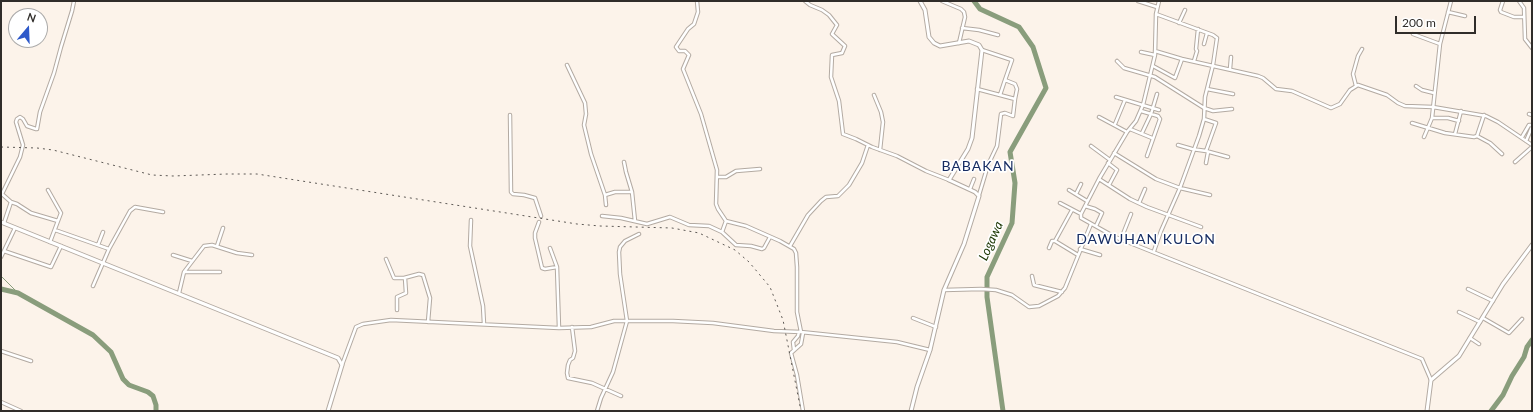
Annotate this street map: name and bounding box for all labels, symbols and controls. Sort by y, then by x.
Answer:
north arrow [8,8,48,48]
scale bar [1397,8,1478,34]
text: N [26,10,38,25]
text: 200 m [1402,15,1436,30]
district label: BABAKAN [941,158,1015,174]
water label: Logawa [976,219,1006,263]
district label: DAWUHAN KULON [1076,231,1216,247]

